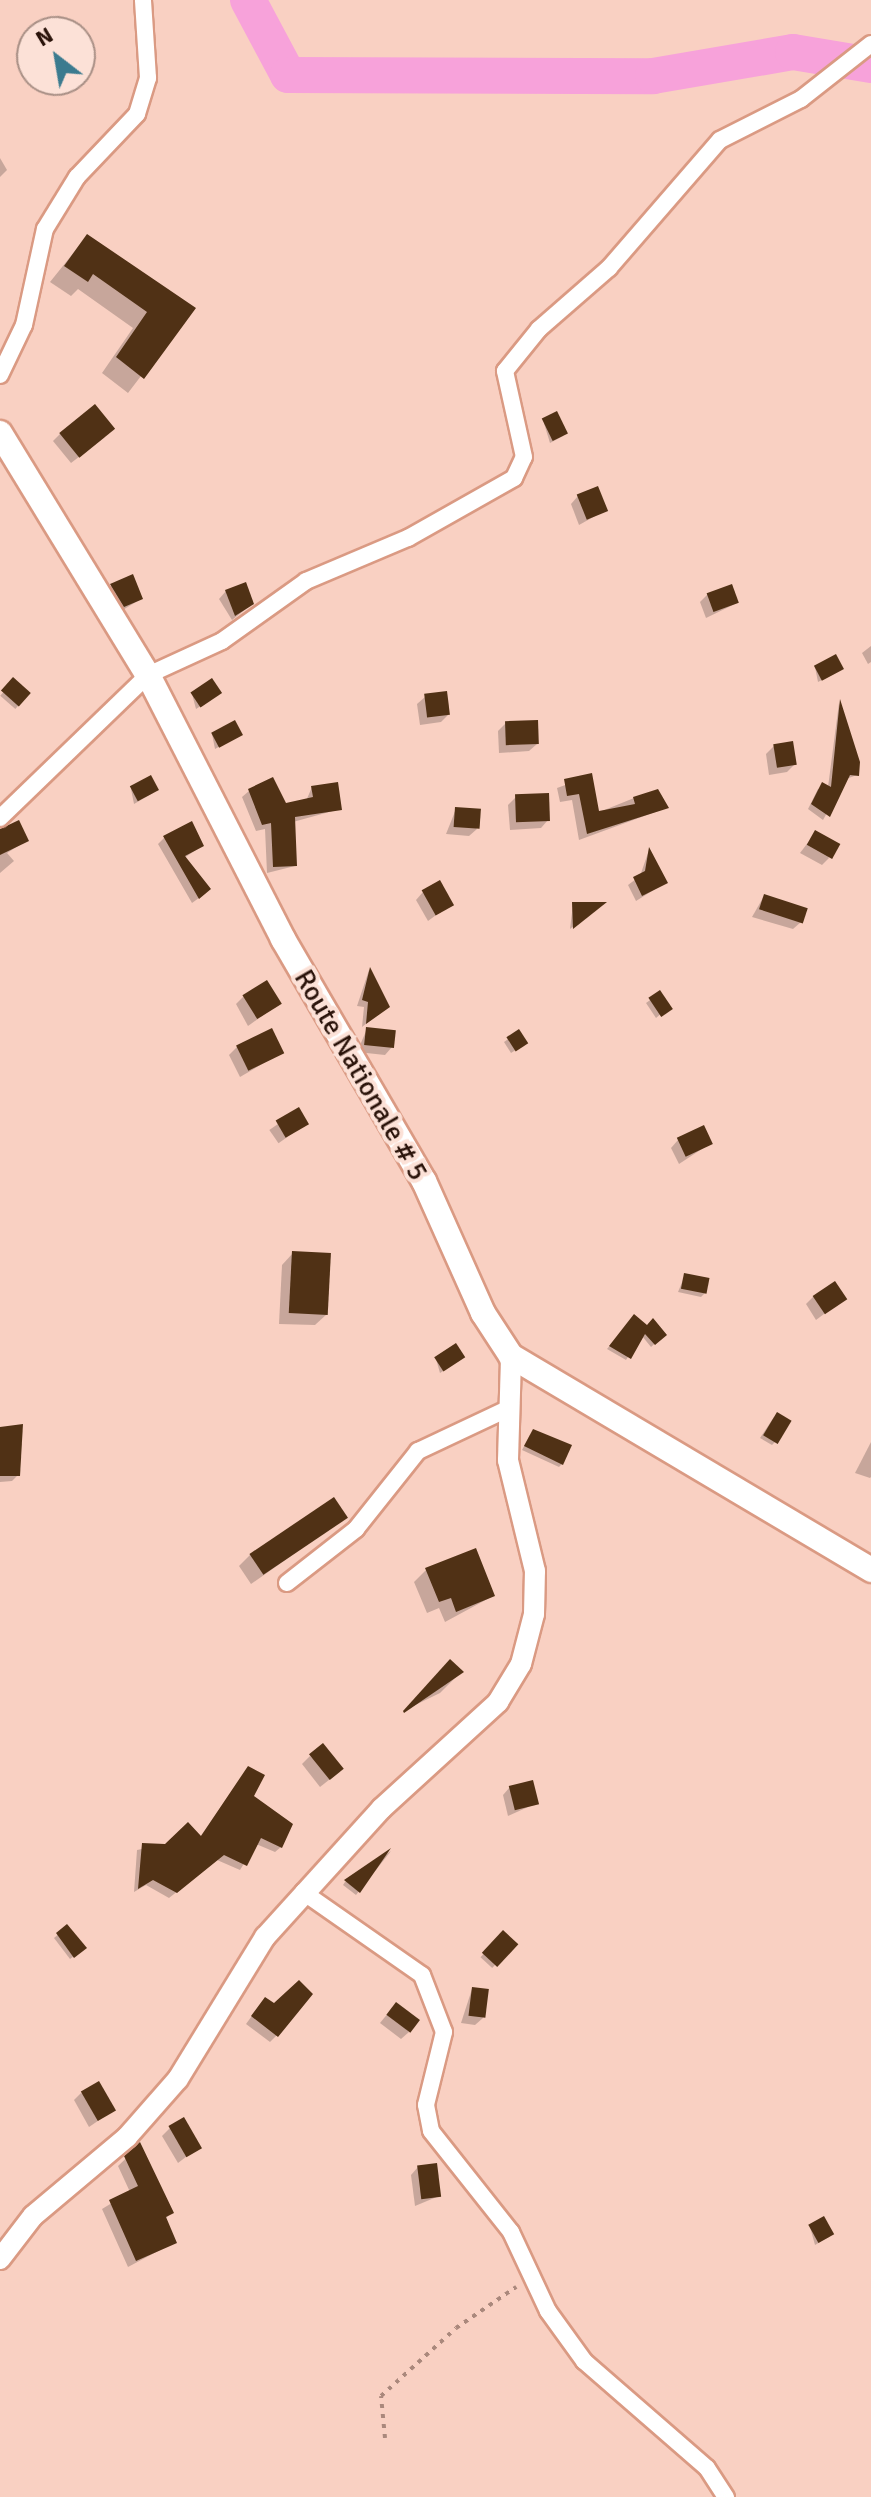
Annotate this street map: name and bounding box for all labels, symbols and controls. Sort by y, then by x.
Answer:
north arrow [16,16,96,96]
text: N [31,21,58,52]
street label: Route Nationale # 5 [287,964,435,1186]

